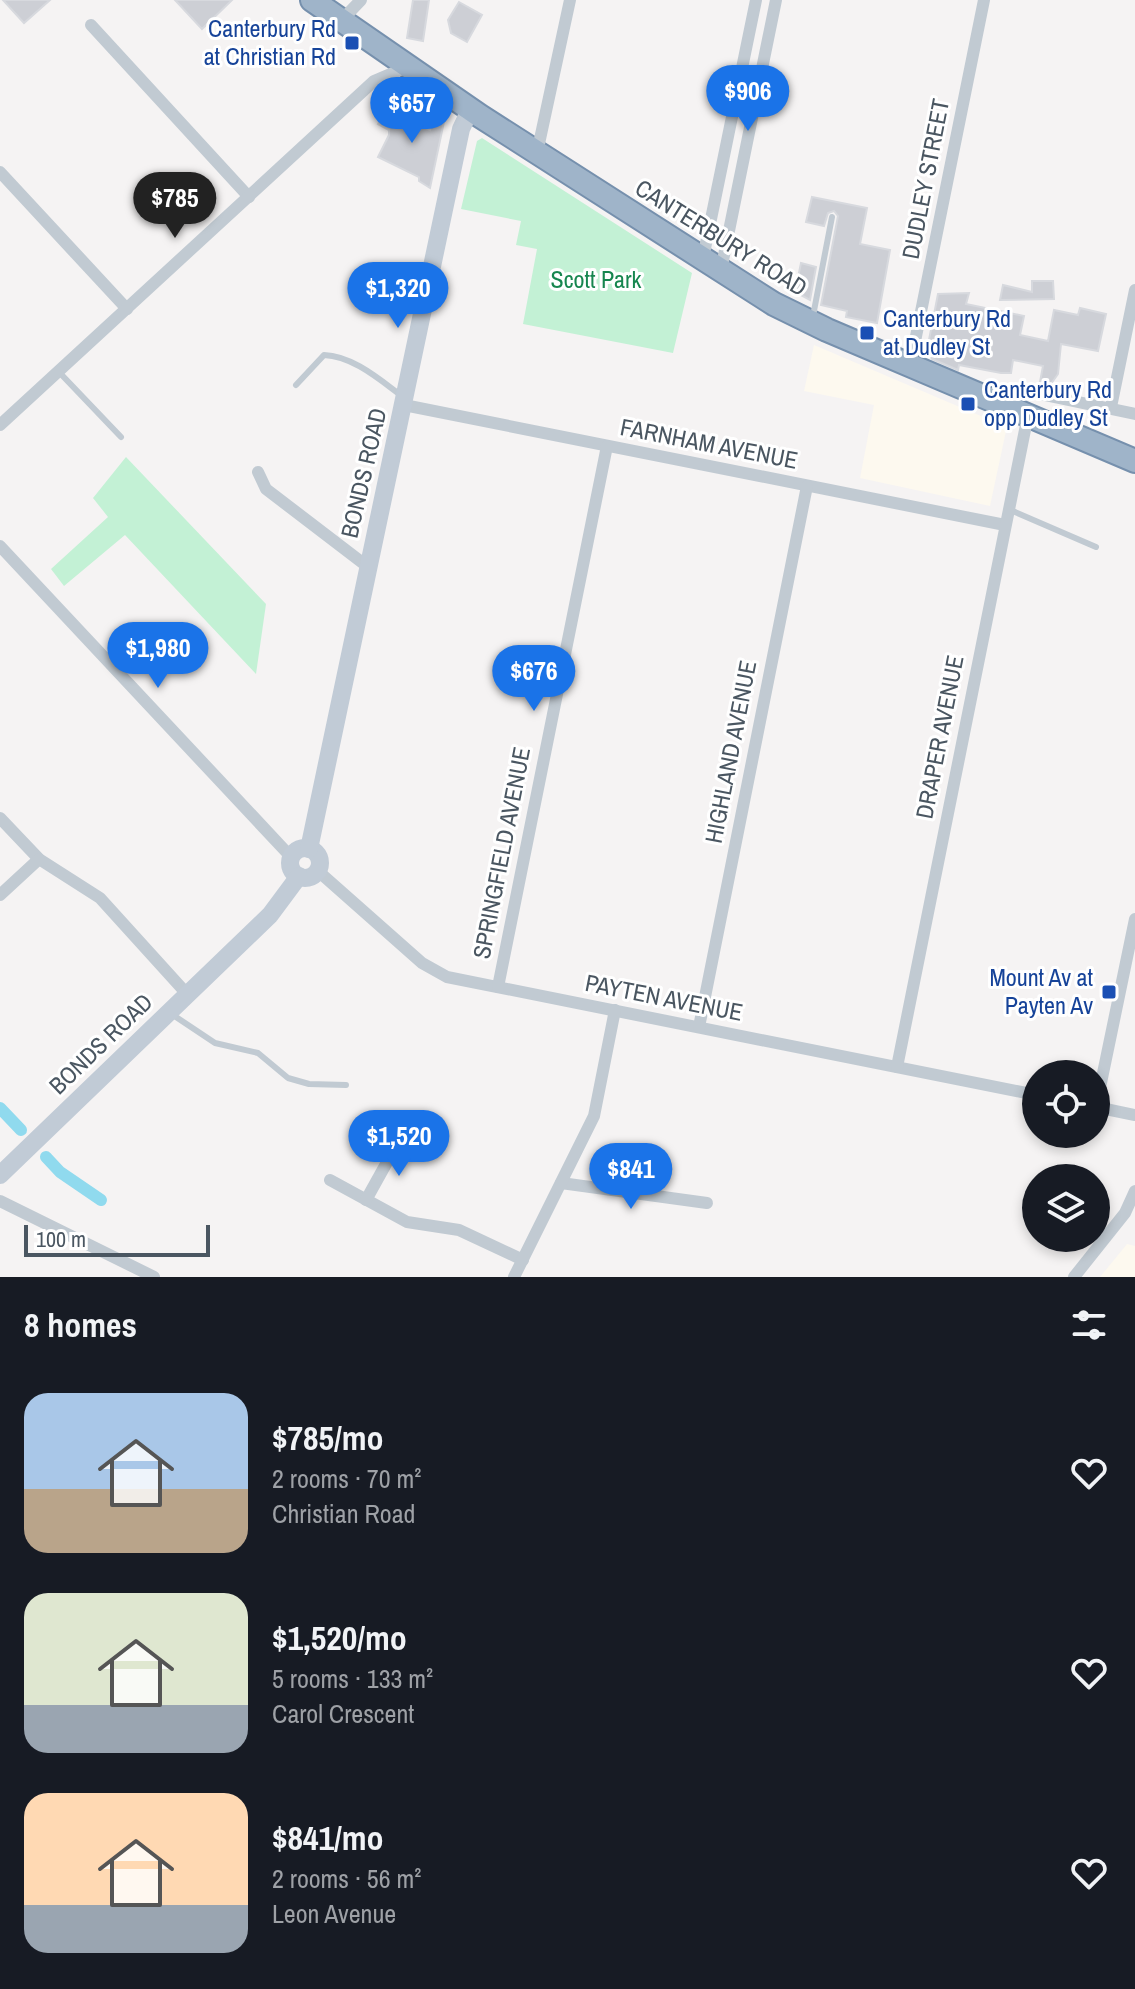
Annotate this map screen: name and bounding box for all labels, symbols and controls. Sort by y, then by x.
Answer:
place label: Canterbury Rd at Christian Rd [204,12,336,72]
marker: Canterbury Rd at Christian Rd [343,34,361,52]
pin: $906 [701,65,795,133]
text: $906 [724,73,772,108]
pin: $657 [365,77,459,145]
text: $657 [388,85,436,120]
street label: DUDLEY STREET [894,96,956,262]
street label: CANTERBURY ROAD [629,171,814,303]
pin: $785 [128,172,222,240]
text: $785 [151,180,199,215]
pin: $1,320 [333,262,463,330]
park label: Scott Park [551,263,642,295]
text: $1,320 [365,270,431,305]
place label: Canterbury Rd at Dudley St [883,302,1011,362]
marker: Canterbury Rd at Dudley St [858,324,876,342]
place label: Canterbury Rd opp Dudley St [984,373,1112,433]
marker: Canterbury Rd opp Dudley St [959,395,977,413]
street label: BONDS ROAD [333,405,393,541]
street label: FARNHAM AVENUE [618,410,801,476]
pin: $1,980 [93,622,223,690]
text: $1,980 [125,630,191,665]
pin: $676 [487,645,581,713]
street label: DRAPER AVENUE [907,652,971,821]
text: $676 [510,653,558,688]
street label: HIGHLAND AVENUE [697,658,763,846]
street label: SPRINGFIELD AVENUE [465,744,537,961]
place label: Mount Av at Payten Av [989,961,1094,1021]
street label: PAYTEN AVENUE [583,966,746,1028]
marker: Mount Av at Payten Av [1100,983,1118,1001]
street label: BONDS ROAD [42,986,159,1101]
map controls [1022,1060,1110,1252]
button: locate [1022,1060,1110,1148]
pin: $1,520 [334,1110,464,1178]
text: $1,520 [366,1118,432,1153]
pin: $841 [584,1143,678,1211]
text: $841 [607,1151,655,1186]
button: layers [1022,1164,1110,1252]
scale bar [24,1221,210,1257]
text: 100 m [36,1224,86,1254]
text: 8 homes [24,1302,137,1348]
icon: filters [1067,1303,1111,1347]
text: $785/mo [272,1415,384,1461]
icon: home [88,1425,184,1521]
icon: heart [1067,1451,1111,1495]
text: 2 rooms · 70 m² [272,1461,421,1496]
text: Christian Road [272,1496,415,1531]
text: $1,520/mo [272,1615,407,1661]
icon: home [88,1625,184,1721]
icon: heart [1067,1651,1111,1695]
text: 5 rooms · 133 m² [272,1661,433,1696]
text: Carol Crescent [272,1696,414,1731]
text: $841/mo [272,1815,384,1861]
icon: home [88,1825,184,1921]
icon: heart [1067,1851,1111,1895]
text: 2 rooms · 56 m² [272,1861,421,1896]
text: Leon Avenue [272,1896,396,1931]

